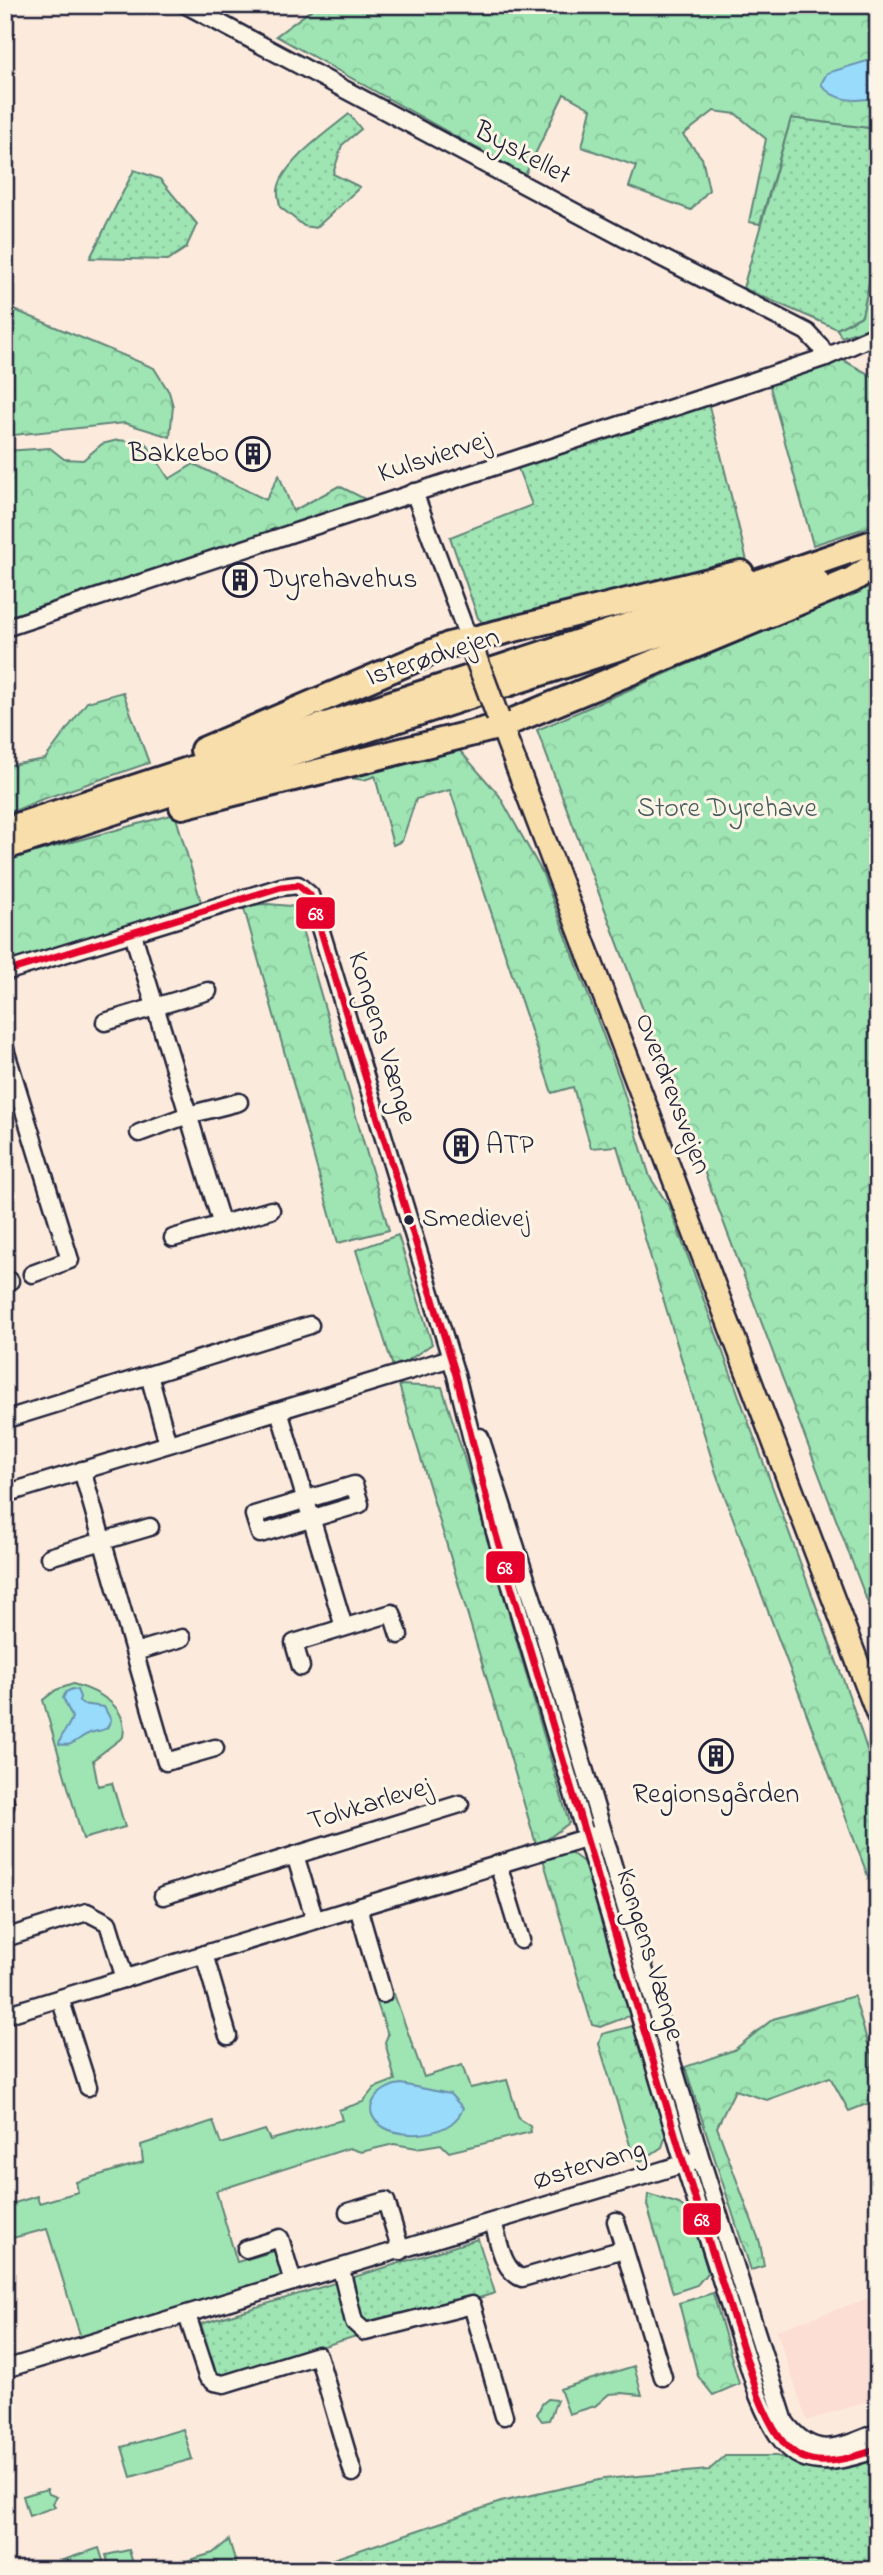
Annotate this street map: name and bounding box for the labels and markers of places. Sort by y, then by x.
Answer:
place label: Bakkebo [128,434,229,475]
building icon: Bakkebo [234,435,272,473]
place label: Dyrehavehus [263,560,417,601]
building icon: Dyrehavehus [221,561,259,599]
place label: ATP [486,1126,534,1167]
building icon: ATP [442,1127,480,1165]
place label: Smedievej [422,1201,530,1239]
marker: Smedievej [402,1213,416,1227]
building icon: Regionsgården [697,1737,735,1775]
place label: Regionsgården [633,1775,799,1816]

